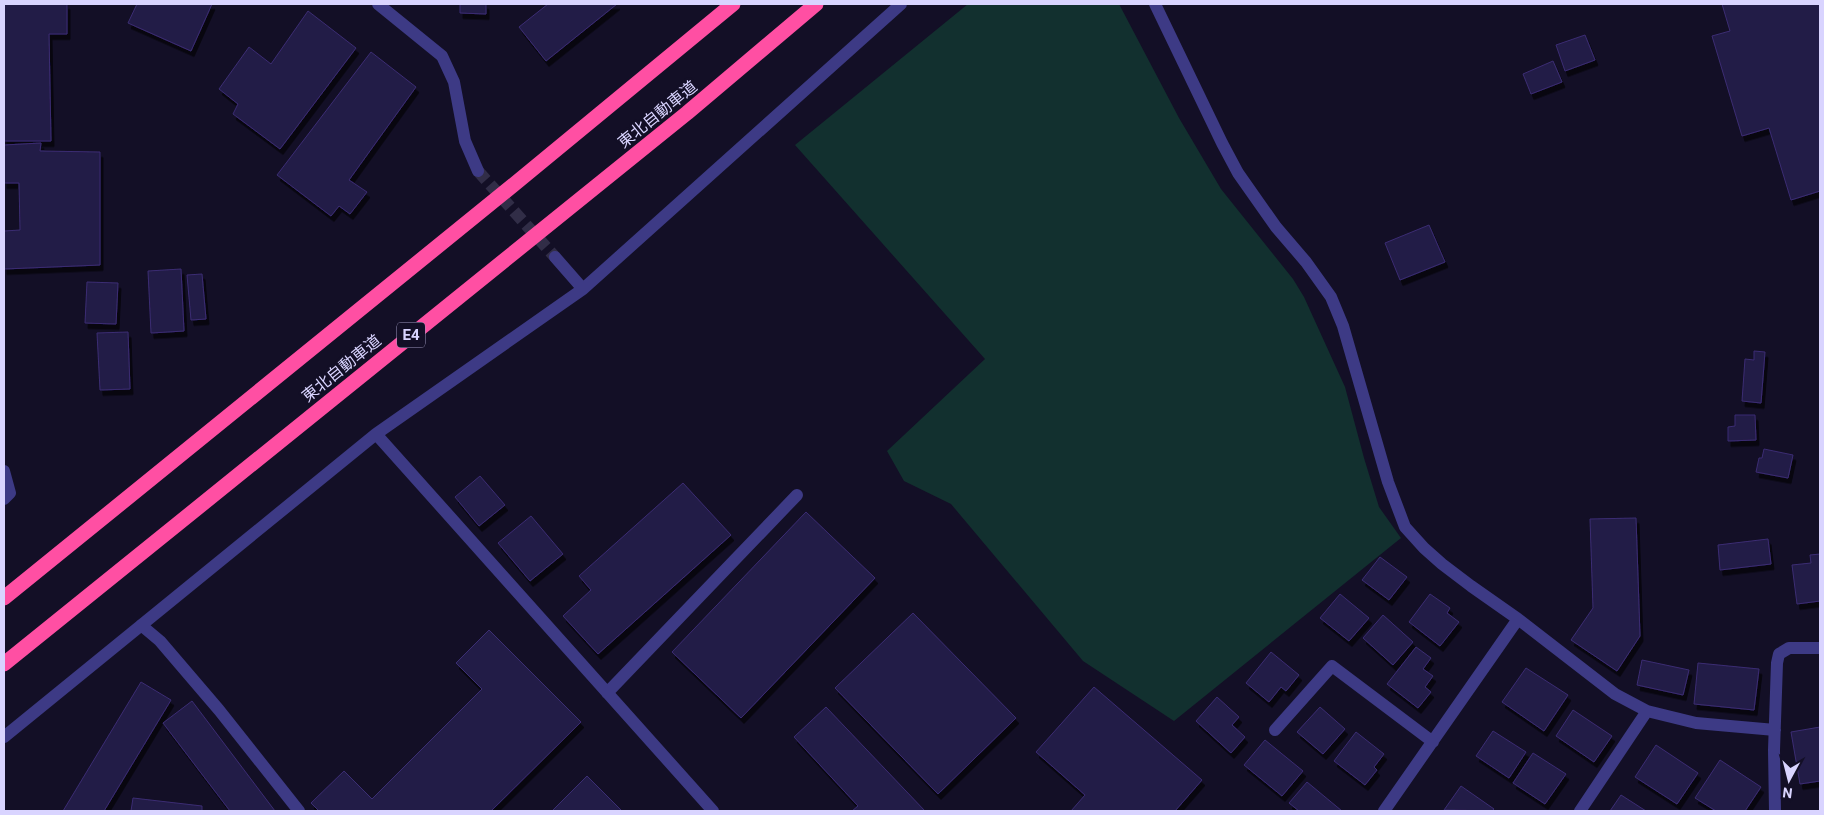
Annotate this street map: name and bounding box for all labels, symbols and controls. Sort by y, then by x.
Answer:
street label: 東北自動車道 [614,77,701,152]
road number: E4 [397,322,425,348]
street label: 東北自動車道 [298,331,385,406]
north arrow [1764,755,1814,805]
text: N [1782,784,1793,801]

